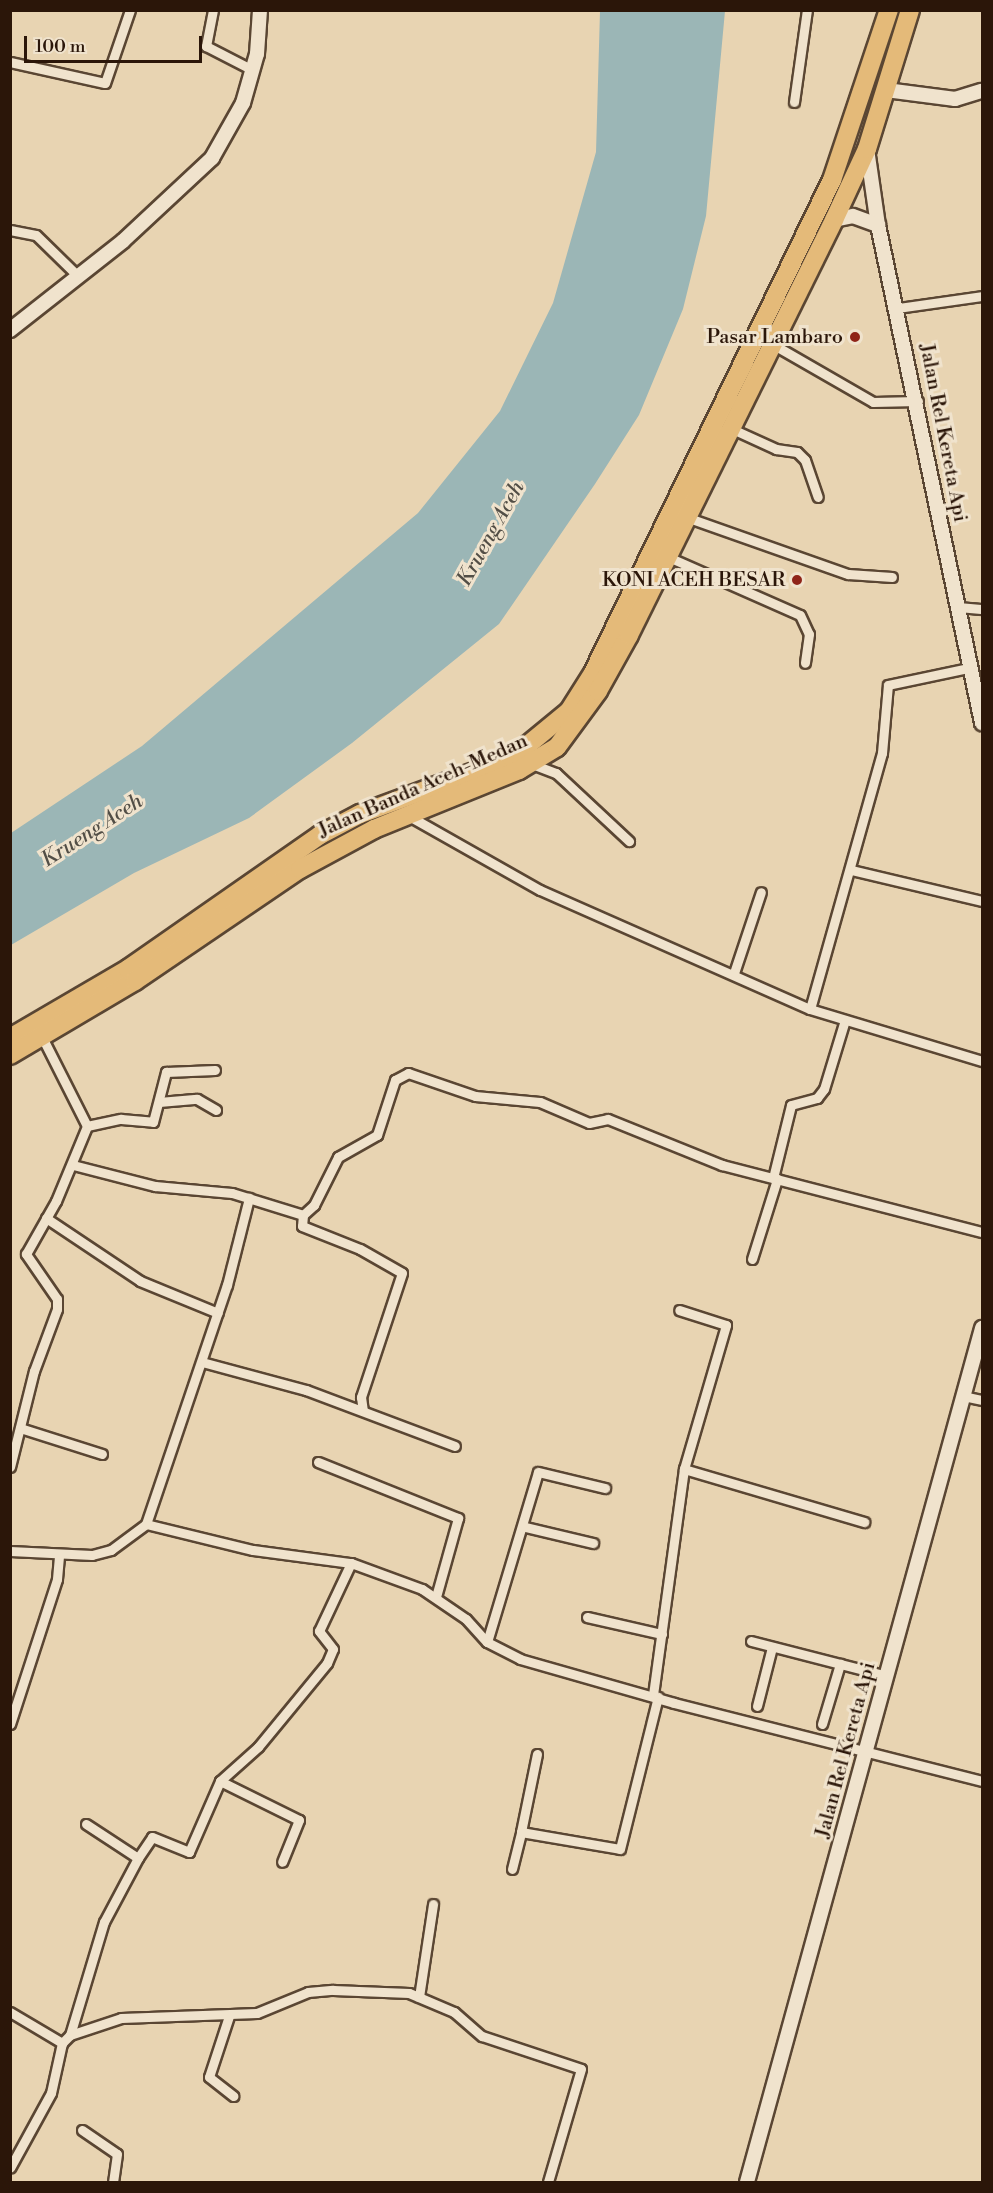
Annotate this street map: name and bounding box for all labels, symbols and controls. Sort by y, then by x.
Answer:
scale bar [27,24,206,62]
text: 100 m [35,35,86,58]
place label: Pasar Lambaro [707,325,843,349]
marker: Pasar Lambaro [848,330,862,344]
street label: Jalan Rel Kereta Api [914,342,972,524]
water label: Krueng Aceh [452,477,530,591]
place label: KONI ACEH BESAR [602,568,785,592]
marker: KONI ACEH BESAR [790,573,804,587]
street label: Jalan Banda Aceh-Medan [315,729,531,843]
water label: Krueng Aceh [36,789,148,873]
street label: Jalan Rel Kereta Api [811,1659,881,1841]

